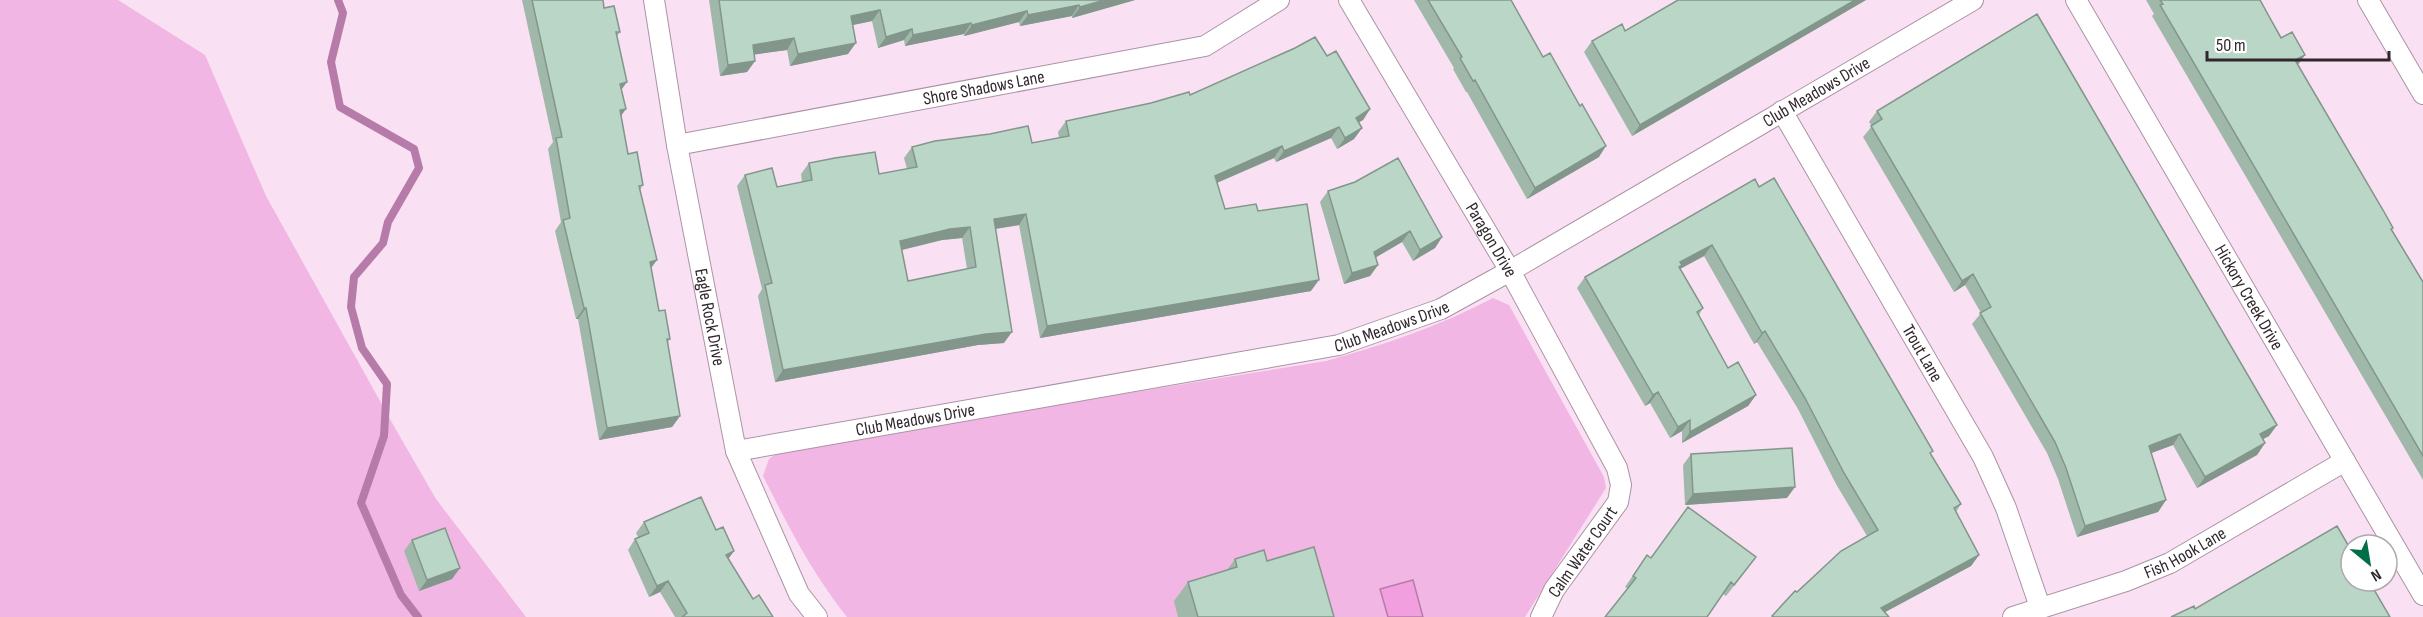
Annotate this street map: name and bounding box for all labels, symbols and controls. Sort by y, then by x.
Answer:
scale bar [2207,24,2388,62]
text: 50 m [2216,35,2246,56]
street label: Club Meadows Drive [1759,52,1874,131]
street label: Shore Shadows Lane [921,66,1046,109]
street label: Paragon Drive [1461,199,1522,281]
street label: Hickory Creek Drive [2210,241,2288,354]
street label: Eagle Rock Drive [691,267,730,368]
street label: Club Meadows Drive [1333,296,1453,356]
street label: Trout Lane [1898,321,1948,386]
street label: Club Meadows Drive [854,399,977,440]
street label: Calm Water Court [1544,502,1622,602]
street label: Fish Hook Lane [2141,522,2230,583]
north arrow [2339,533,2399,593]
text: N [2367,564,2384,585]

